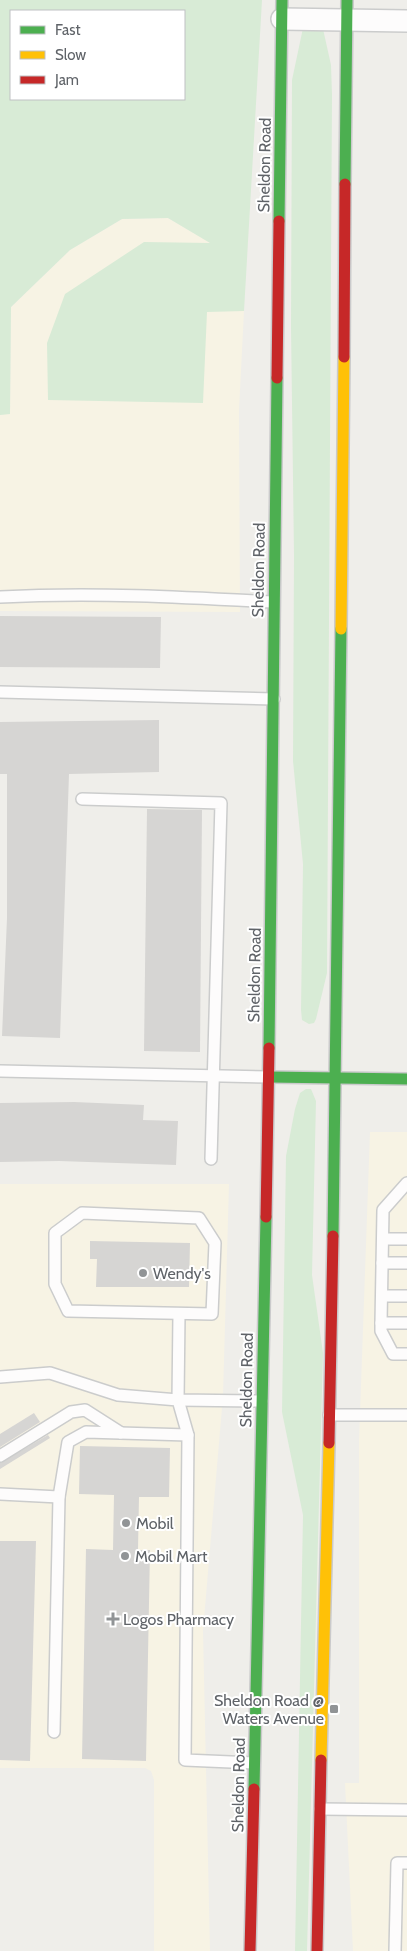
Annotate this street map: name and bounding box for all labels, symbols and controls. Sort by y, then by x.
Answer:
legend [10,10,185,100]
text: Fast [55,21,80,39]
text: Slow [55,46,86,64]
text: Jam [54,71,79,89]
street label: Sheldon Road [254,117,275,213]
street label: Sheldon Road [248,522,269,618]
street label: Sheldon Road [244,927,265,1023]
place label: Wendy's [153,1264,211,1283]
marker: Wendy's [137,1267,149,1279]
street label: Sheldon Road [236,1332,257,1428]
place label: Mobil [136,1514,174,1533]
marker: Mobil [120,1517,132,1529]
place label: Mobil Mart [135,1547,208,1566]
marker: Mobil Mart [119,1550,131,1562]
place label: Logos Pharmacy [123,1610,234,1629]
marker: Logos Pharmacy [107,1613,119,1625]
place label: Sheldon Road @ Waters Avenue [214,1691,324,1728]
marker: Sheldon Road @ Waters Avenue [328,1703,340,1715]
street label: Sheldon Road [228,1737,249,1833]

